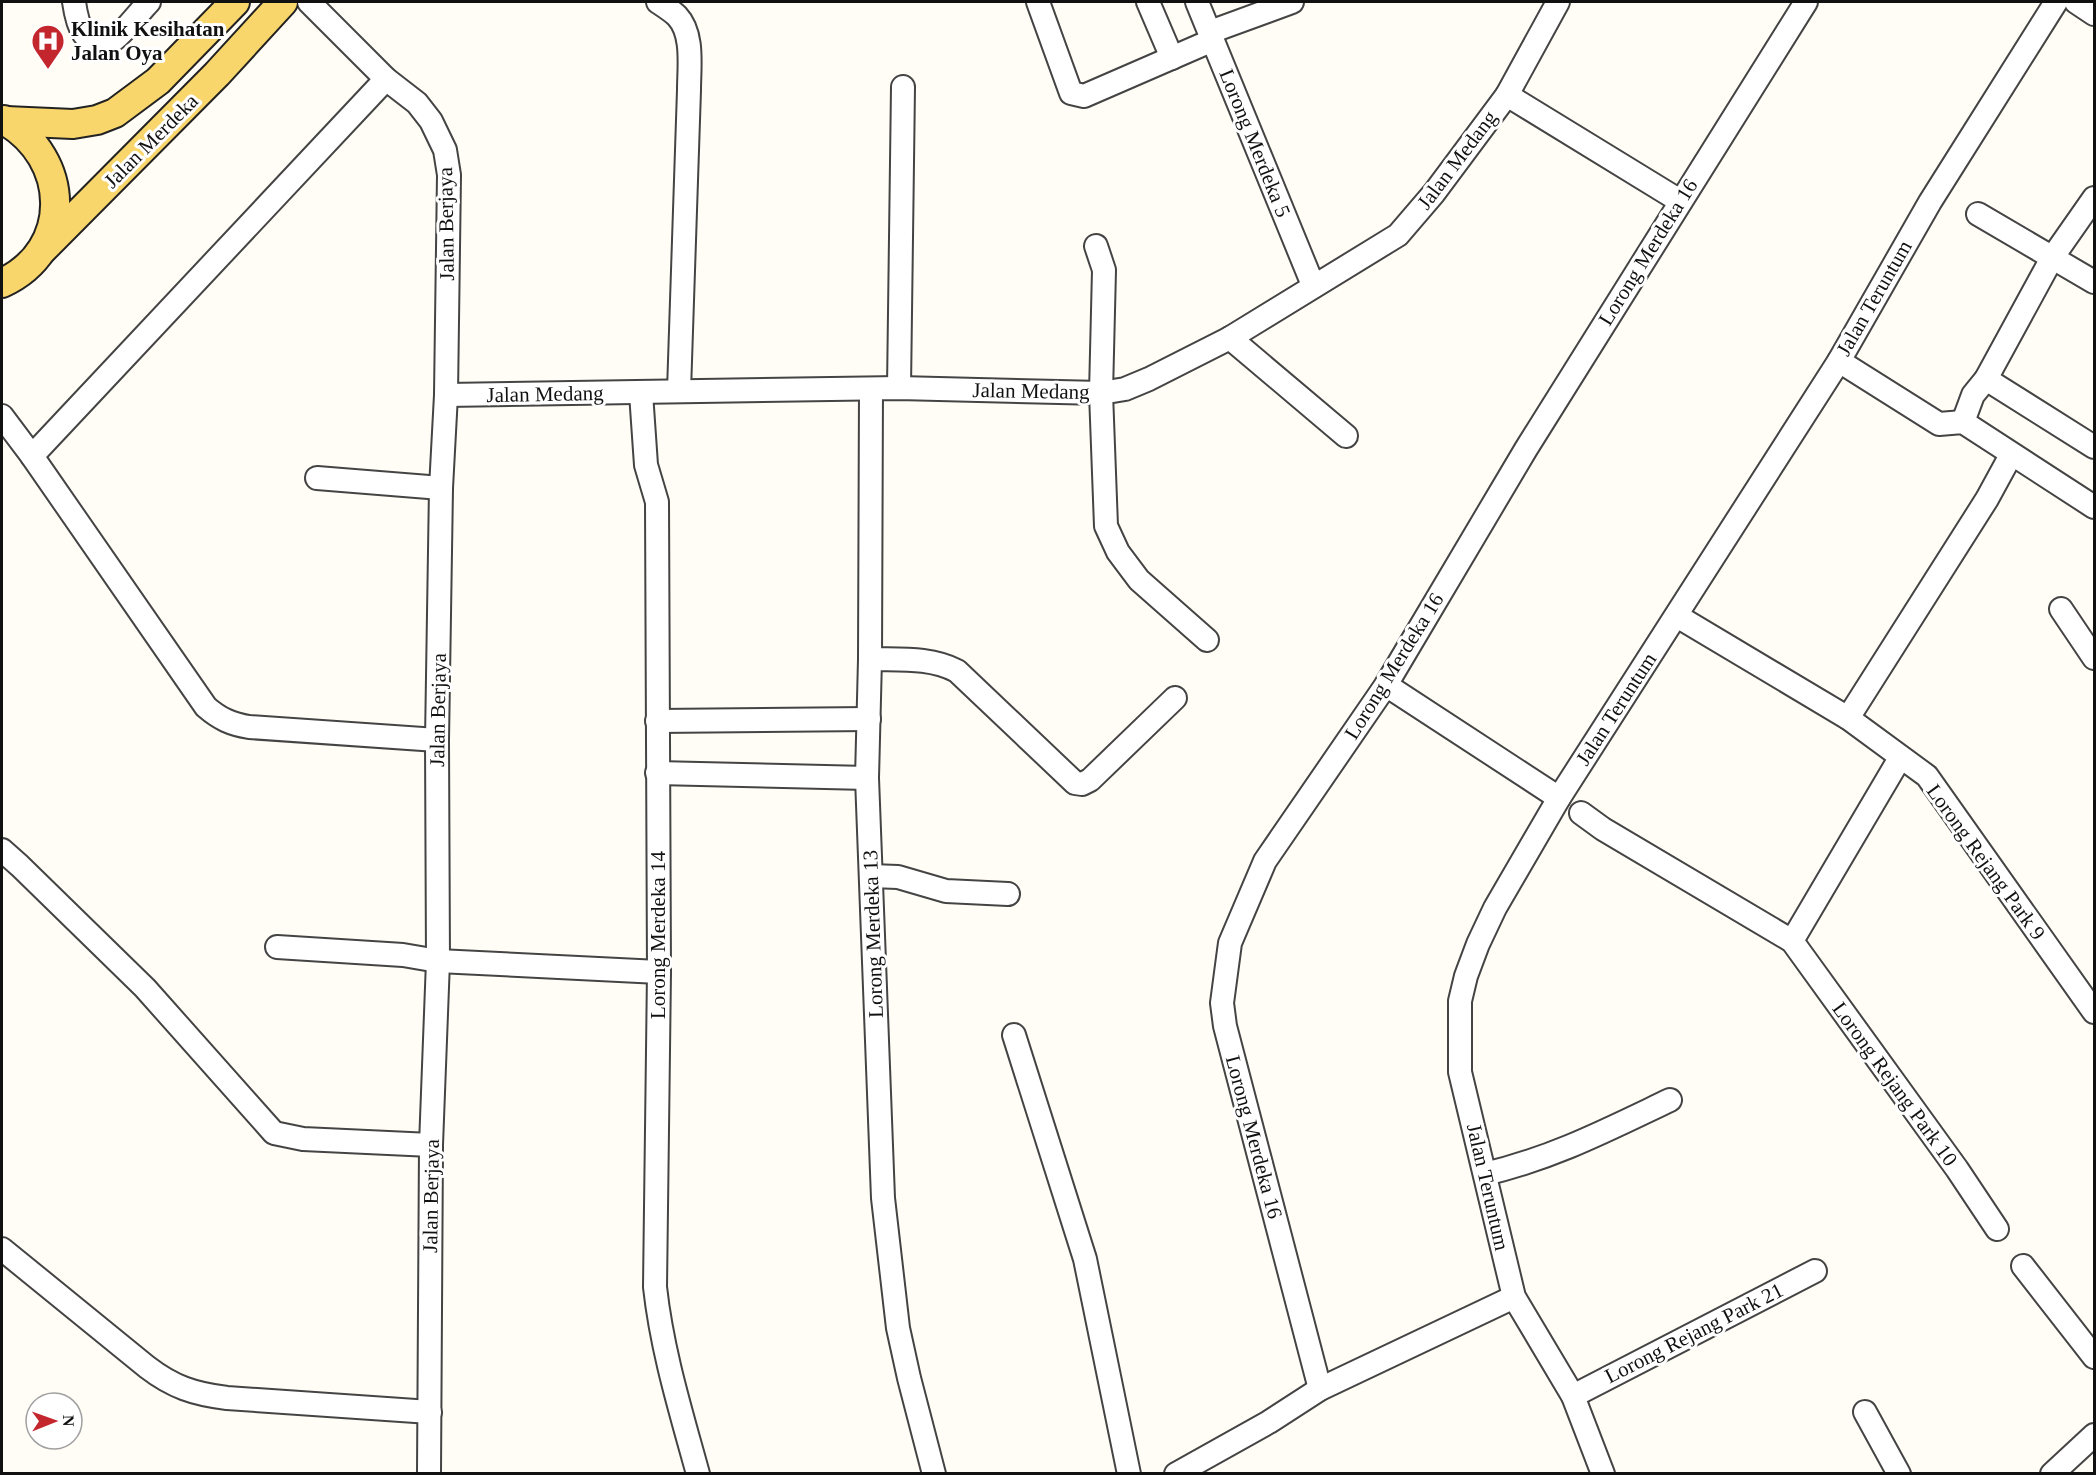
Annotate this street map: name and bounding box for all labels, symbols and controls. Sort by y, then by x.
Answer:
place label: Klinik Kesihatan Jalan Oya [71,17,225,65]
hospital icon: Klinik Kesihatan Jalan Oya [30,23,66,70]
street label: Lorong Merdeka 5 [1214,66,1296,220]
street label: Jalan Merdeka [99,89,203,193]
street label: Jalan Medang [1412,106,1502,214]
street label: Jalan Berjaya [433,166,459,281]
street label: Lorong Merdeka 16 [1593,174,1703,330]
street label: Jalan Teruntum [1831,236,1917,360]
street label: Jalan Medang [972,378,1090,404]
street label: Jalan Medang [486,381,604,407]
street label: Lorong Merdeka 16 [1339,588,1449,744]
street label: Jalan Teruntum [1571,648,1661,770]
street label: Jalan Berjaya [425,652,451,767]
street label: Lorong Rejang Park 9 [1922,780,2050,944]
street label: Lorong Merdeka 13 [858,850,888,1018]
street label: Lorong Merdeka 14 [646,851,670,1019]
street label: Lorong Rejang Park 10 [1828,997,1962,1171]
street label: Lorong Merdeka 16 [1221,1053,1287,1221]
street label: Jalan Teruntum [1462,1121,1514,1253]
street label: Jalan Berjaya [418,1138,444,1253]
street label: Lorong Rejang Park 21 [1601,1278,1787,1388]
north arrow [24,1391,84,1451]
text: N [60,1415,77,1427]

